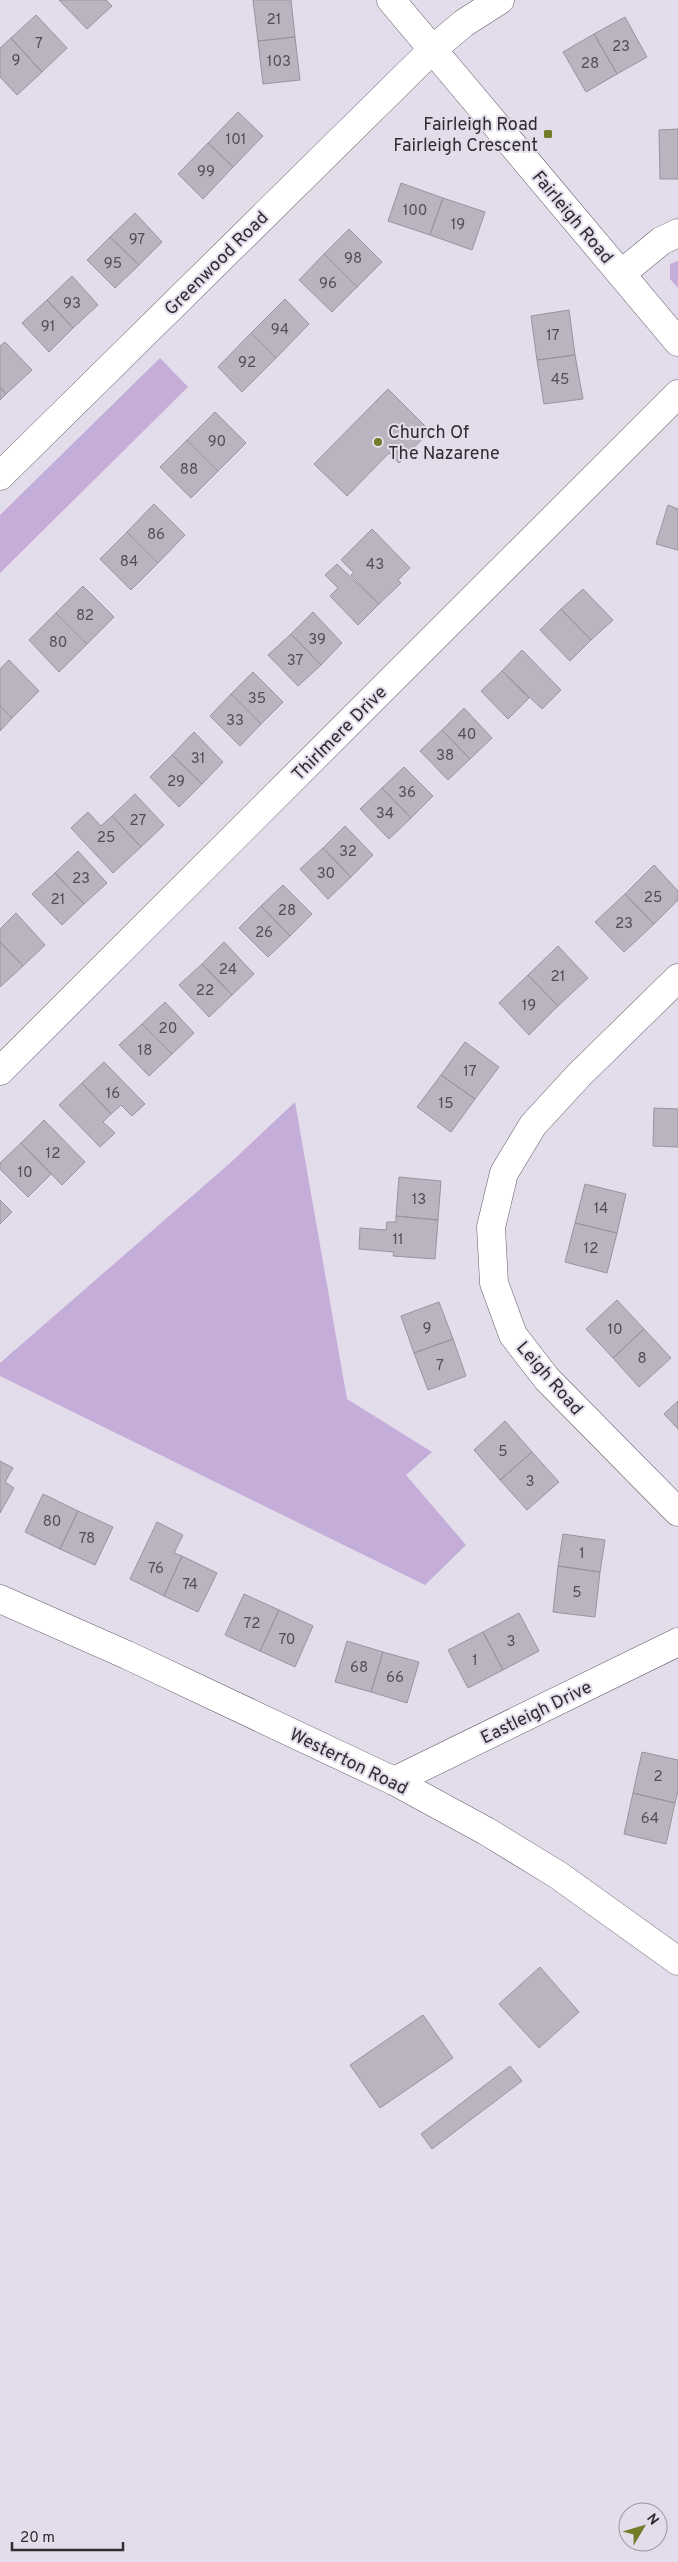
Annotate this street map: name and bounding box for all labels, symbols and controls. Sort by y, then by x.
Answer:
house number: 21 [267,11,281,30]
house number: 7 [35,35,43,54]
house number: 23 [612,38,630,57]
house number: 9 [12,52,20,71]
house number: 103 [267,53,291,72]
house number: 28 [581,55,599,74]
place label: Fairleigh Road Fairleigh Crescent [393,114,538,158]
marker: Fairleigh Road Fairleigh Crescent [542,128,554,140]
house number: 101 [226,131,246,150]
house number: 99 [197,163,215,182]
street label: Fairleigh Road [526,167,618,269]
house number: 100 [403,202,427,221]
street label: Greenwood Road [160,207,274,321]
house number: 19 [451,216,465,235]
house number: 97 [129,231,145,250]
house number: 98 [344,250,362,269]
house number: 95 [104,255,122,274]
house number: 96 [319,275,337,294]
house number: 93 [63,295,81,314]
house number: 91 [41,318,55,337]
house number: 94 [271,321,289,340]
house number: 17 [546,327,560,346]
house number: 92 [238,354,256,373]
house number: 45 [551,371,569,390]
place label: Church Of The Nazarene [388,422,500,466]
house number: 90 [208,433,226,452]
marker: Church Of The Nazarene [372,436,384,448]
house number: 88 [180,461,198,480]
house number: 86 [147,526,165,545]
house number: 84 [120,553,138,572]
house number: 43 [366,556,384,575]
house number: 82 [76,607,94,626]
house number: 39 [308,631,326,650]
house number: 80 [49,634,67,653]
house number: 37 [287,652,304,671]
street label: Thirlmere Drive [288,682,393,787]
house number: 35 [248,690,266,709]
house number: 33 [226,712,244,731]
house number: 40 [458,726,476,745]
house number: 38 [436,747,454,766]
house number: 31 [191,750,205,769]
house number: 29 [167,773,185,792]
house number: 36 [398,784,416,803]
house number: 34 [376,805,394,824]
house number: 27 [130,812,147,831]
house number: 25 [97,829,115,848]
house number: 32 [339,843,357,862]
house number: 30 [317,865,335,884]
house number: 23 [72,870,90,889]
house number: 25 [644,889,662,908]
house number: 21 [51,891,65,910]
house number: 28 [278,902,296,921]
house number: 23 [615,915,633,934]
house number: 26 [255,924,273,943]
house number: 24 [219,961,237,980]
house number: 21 [551,968,565,987]
house number: 22 [196,982,214,1001]
house number: 19 [522,997,536,1016]
house number: 20 [159,1020,177,1039]
house number: 18 [138,1042,152,1061]
house number: 17 [463,1063,477,1082]
house number: 16 [106,1085,120,1104]
house number: 15 [439,1095,453,1114]
house number: 12 [46,1145,60,1164]
house number: 10 [17,1164,33,1183]
house number: 13 [412,1191,426,1210]
house number: 14 [594,1200,608,1219]
house number: 11 [392,1231,404,1250]
house number: 12 [584,1240,598,1259]
house number: 9 [423,1320,431,1339]
house number: 10 [607,1321,623,1340]
street label: Leigh Road [511,1337,587,1421]
house number: 8 [637,1350,647,1369]
house number: 7 [436,1357,444,1376]
house number: 5 [498,1443,508,1462]
house number: 3 [525,1473,535,1492]
house number: 80 [43,1513,61,1532]
house number: 78 [79,1530,95,1549]
house number: 1 [579,1545,585,1564]
house number: 76 [148,1560,164,1579]
house number: 74 [182,1576,198,1595]
house number: 5 [572,1584,582,1603]
house number: 72 [244,1615,260,1634]
house number: 70 [278,1631,296,1650]
house number: 3 [506,1633,516,1652]
house number: 1 [472,1652,478,1671]
house number: 68 [350,1659,368,1678]
house number: 66 [386,1669,404,1688]
street label: Eastleigh Drive [477,1676,596,1750]
street label: Westerton Road [285,1724,411,1801]
house number: 2 [653,1768,663,1787]
house number: 64 [641,1810,659,1829]
north arrow [618,2502,668,2552]
text: N [642,2511,662,2529]
scale bar [12,2520,124,2552]
text: 20 m [20,2529,55,2548]

